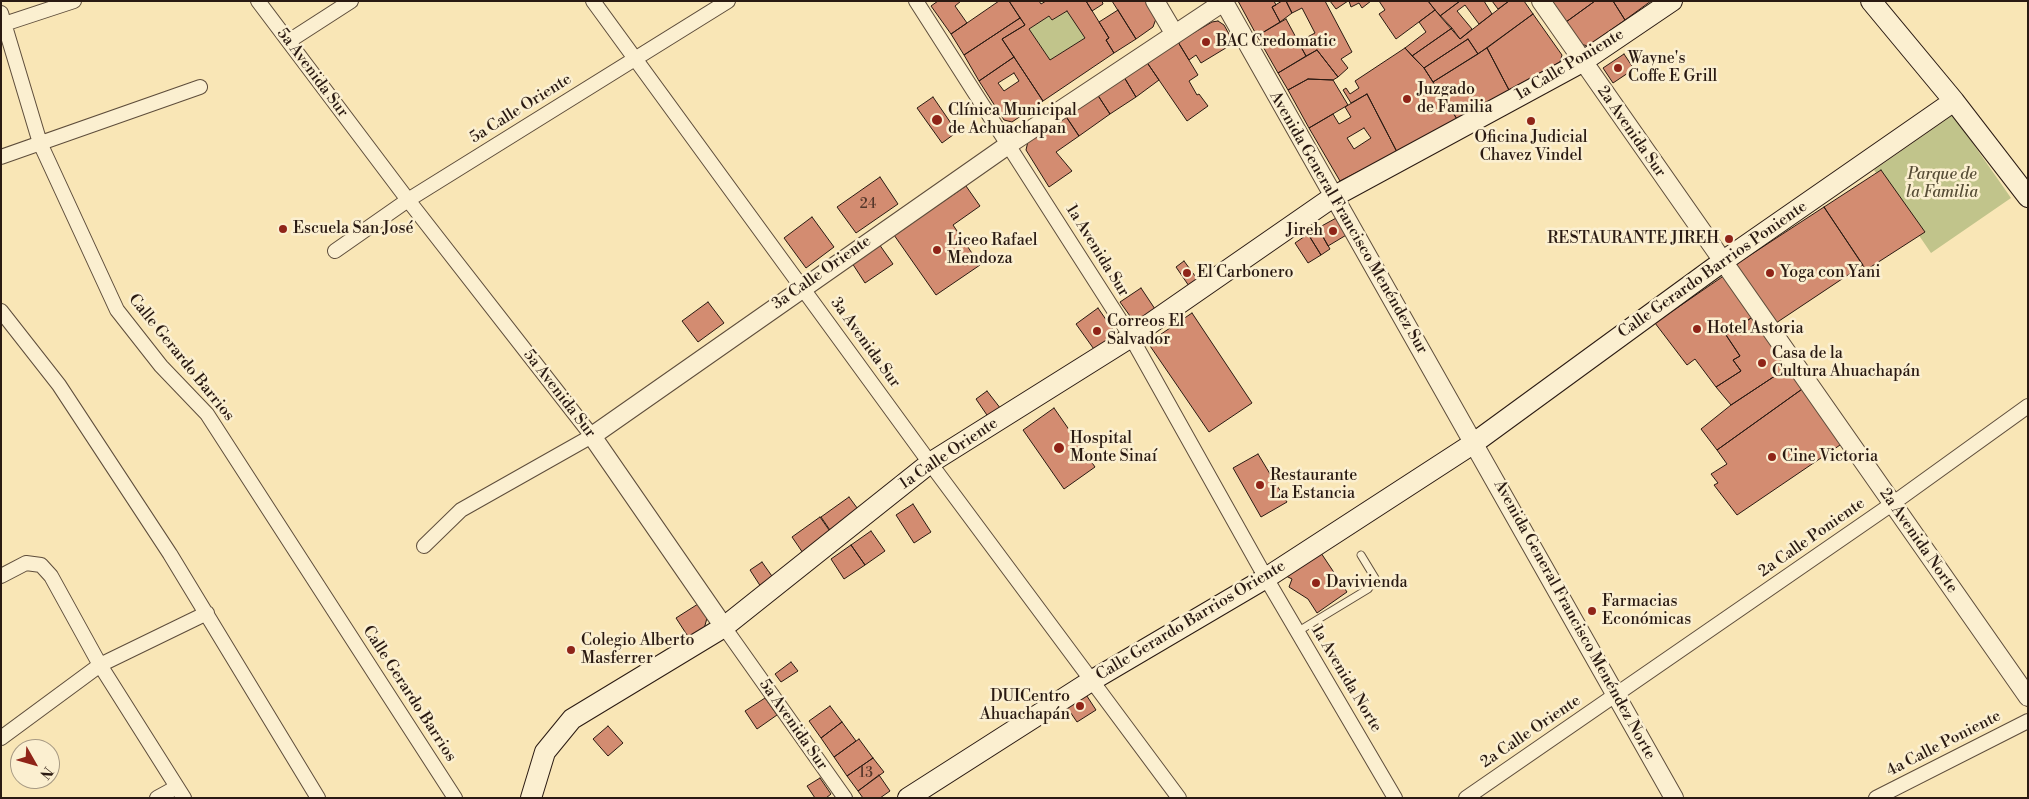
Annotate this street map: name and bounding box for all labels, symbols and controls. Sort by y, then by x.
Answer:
street label: 5a Avenida Sur [272,25,352,121]
street label: 1a Calle Poniente [1512,25,1628,105]
place label: BAC Credomatic [1216,32,1336,52]
marker: BAC Credomatic [1200,36,1212,48]
place label: Wayne's Coffe E Grill [1628,49,1717,87]
marker: Wayne's Coffe E Grill [1612,62,1624,74]
street label: 5a Calle Oriente [467,70,575,148]
place label: Juzgado de Familia [1417,80,1492,118]
street label: 2a Avenida Sur [1592,83,1670,181]
street label: Avenida General Francisco Menéndez Sur [1265,88,1431,358]
marker: Juzgado de Familia [1401,93,1413,105]
place label: Clínica Municipal de Achuachapan [948,101,1077,139]
marker: Clínica Municipal de Achuachapan [930,113,944,127]
marker: Oficina Judicial Chavez Vindel [1525,115,1537,127]
place label: Oficina Judicial Chavez Vindel [1474,128,1588,166]
park label: Parque de la Familia [1906,165,1978,203]
house number: 24 [860,197,876,213]
street label: Calle Gerardo Barrios Poniente [1615,197,1811,343]
street label: 1a Avenida Sur [1061,201,1133,301]
place label: Escuela San José [293,219,414,239]
place label: Jireh [1286,221,1323,241]
marker: Escuela San José [277,223,289,235]
marker: Jireh [1327,225,1339,237]
place label: RESTAURANTE JIREH [1547,229,1719,249]
place label: Liceo Rafael Mendoza [947,231,1038,269]
street label: 3a Calle Oriente [769,232,875,314]
marker: RESTAURANTE JIREH [1723,233,1735,245]
marker: Liceo Rafael Mendoza [931,244,943,256]
place label: El Carbonero [1197,263,1293,283]
place label: Yoga con Yani [1780,263,1880,283]
marker: El Carbonero [1181,267,1193,279]
marker: Yoga con Yani [1764,267,1776,279]
street label: Calle Gerardo Barrios [124,291,238,425]
street label: 3a Avenida Sur [826,294,904,392]
place label: Correos El Salvador [1107,312,1184,350]
place label: Hotel Astoria [1707,319,1804,339]
marker: Hotel Astoria [1691,323,1703,335]
marker: Correos El Salvador [1091,325,1103,337]
place label: Casa de la Cultura Ahuachapán [1772,344,1920,382]
street label: 5a Avenida Sur [519,346,599,442]
marker: Casa de la Cultura Ahuachapán [1756,357,1768,369]
street label: 1a Calle Oriente [896,414,1002,494]
place label: Hospital Monte Sinaí [1070,429,1157,467]
marker: Hospital Monte Sinaí [1052,441,1066,455]
place label: Cine Victoria [1782,447,1878,467]
marker: Cine Victoria [1766,451,1778,463]
place label: Restaurante La Estancia [1270,466,1357,504]
street label: Avenida General Francisco Menéndez Norte [1489,477,1659,763]
marker: Restaurante La Estancia [1254,479,1266,491]
street label: 2a Avenida Norte [1875,485,1961,597]
street label: 2a Calle Poniente [1755,494,1869,582]
street label: Calle Gerardo Barrios Oriente [1093,557,1289,685]
place label: Davivienda [1326,573,1408,593]
marker: Davivienda [1310,577,1322,589]
place label: Farmacias Económicas [1602,592,1691,630]
marker: Farmacias Económicas [1586,605,1598,617]
street label: 1a Avenida Norte [1307,622,1385,736]
street label: Calle Gerardo Barrios [358,623,460,765]
place label: Colegio Alberto Masferrer [581,631,694,669]
marker: Colegio Alberto Masferrer [565,644,577,656]
street label: 5a Avenida Sur [755,676,831,774]
place label: DUICentro Ahuachapán [980,687,1070,725]
street label: 2a Calle Oriente [1477,691,1585,773]
marker: DUICentro Ahuachapán [1074,700,1086,712]
street label: 4a Calle Poniente [1884,707,2004,781]
north arrow [10,739,60,789]
text: N [36,763,57,783]
house number: 13 [859,766,873,782]

